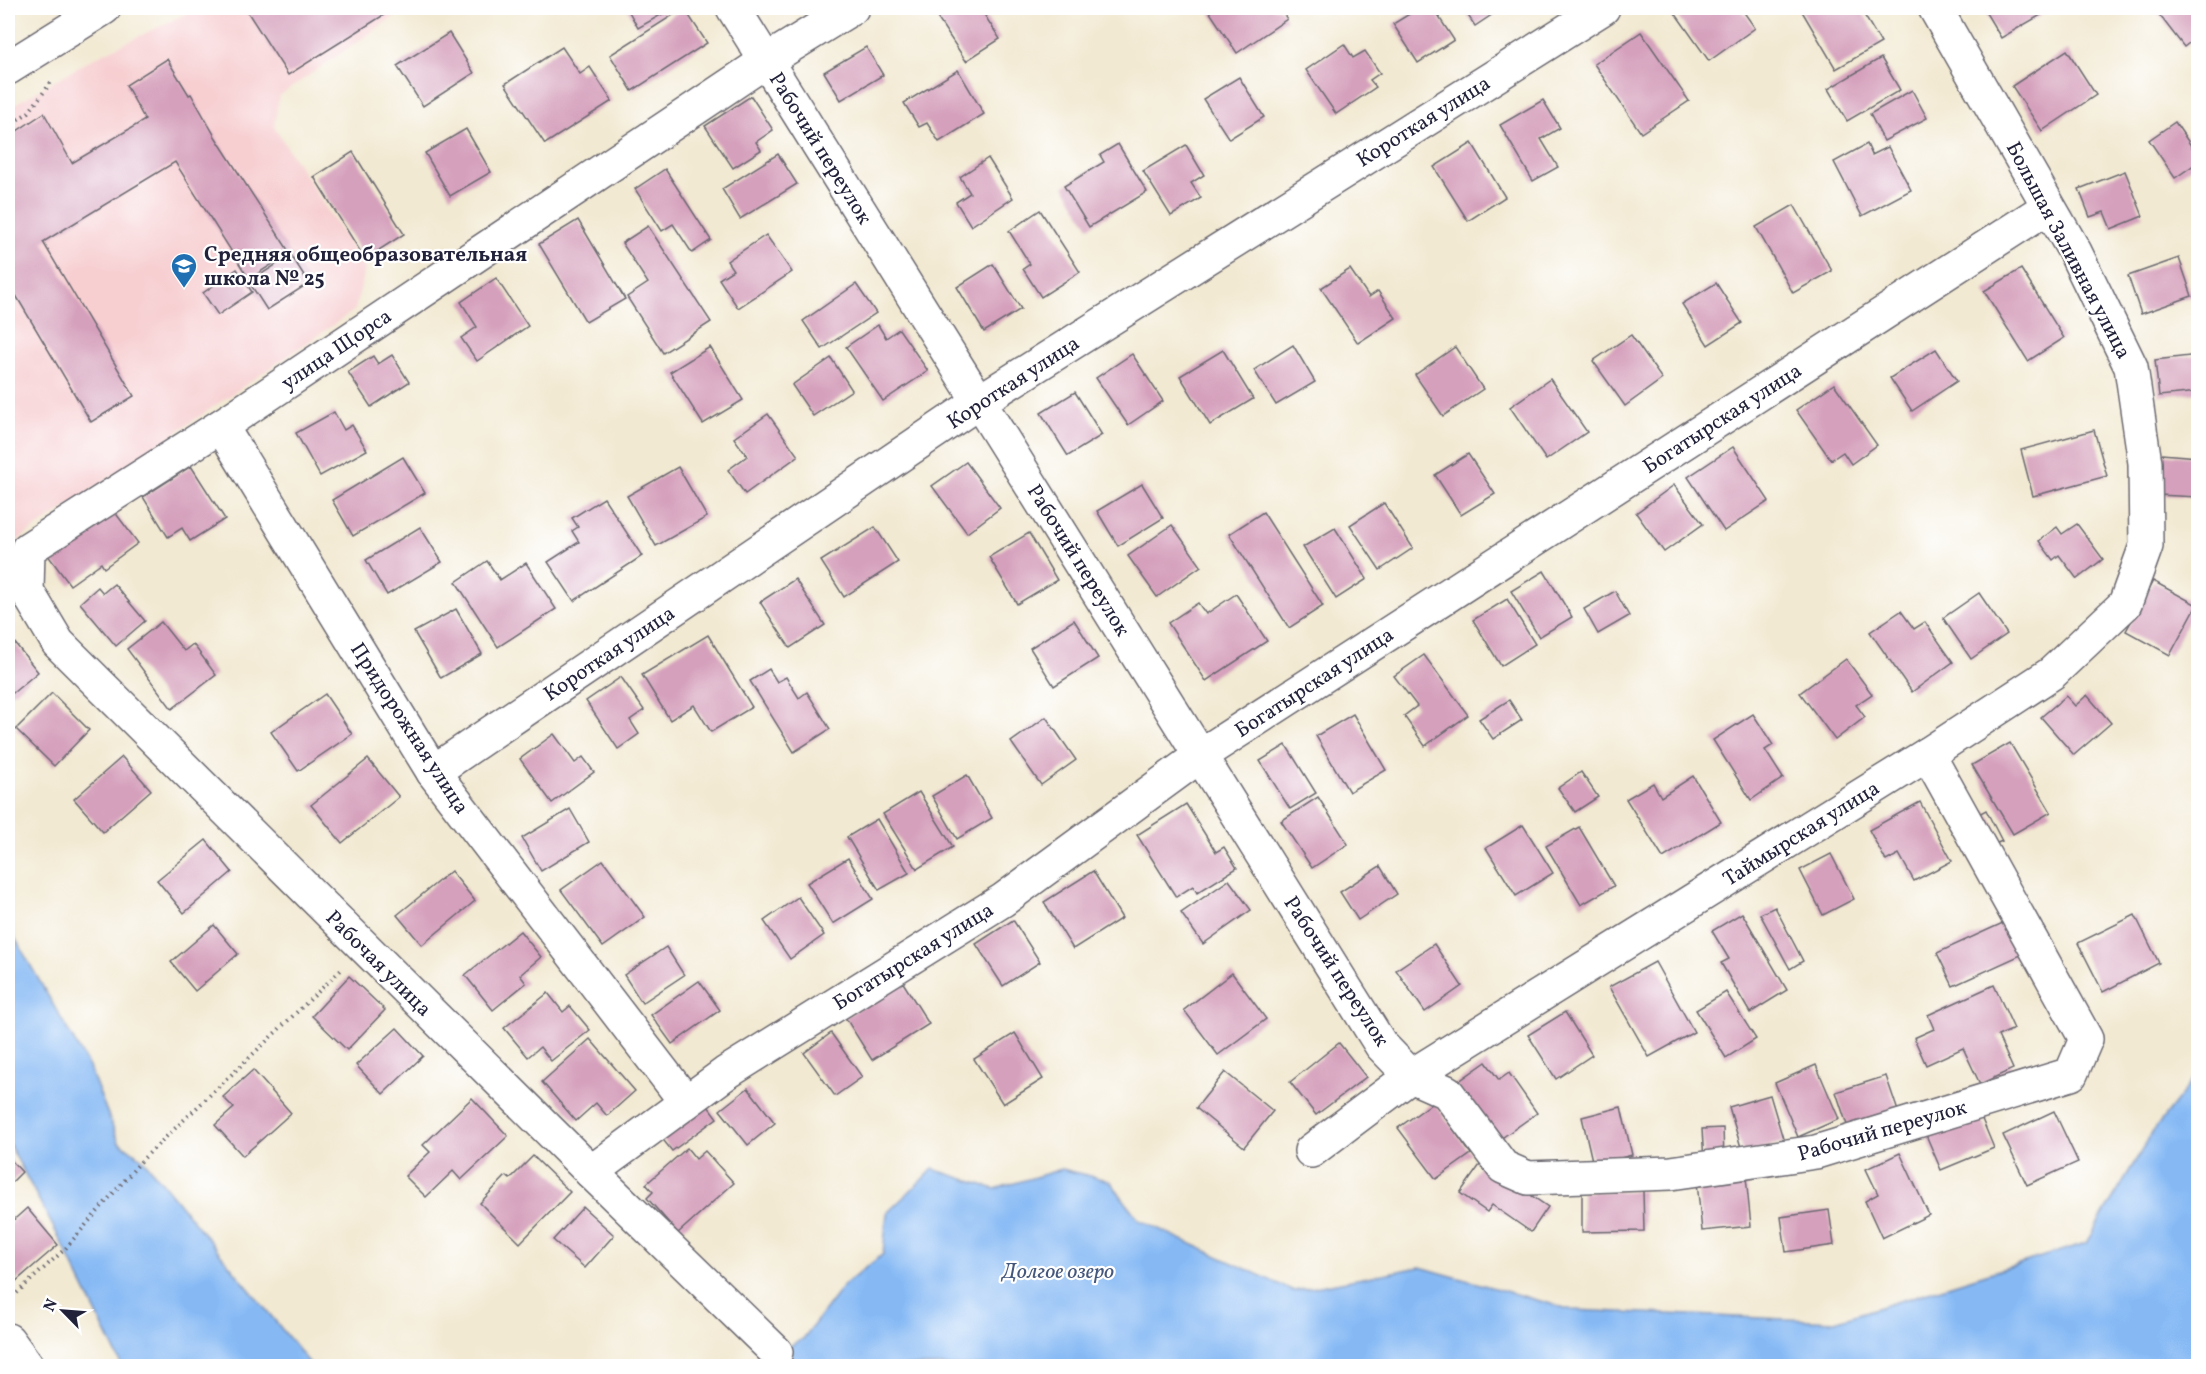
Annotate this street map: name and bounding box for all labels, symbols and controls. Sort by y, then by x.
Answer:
street label: Рабочий переулок [761,67,878,230]
street label: Короткая улица [1351,69,1496,175]
street label: Большая Заливная улица [1998,137,2137,365]
place label: Средняя общеобразовательная школа № 25 [204,241,527,294]
school or university icon: Средняя общеобразовательная школа № 25 [169,251,199,289]
street label: улица Щорса [276,302,398,398]
street label: Короткая улица [942,329,1086,437]
street label: Богатырская улица [1638,357,1808,482]
street label: Рабочий переулок [1019,479,1136,642]
street label: Короткая улица [538,599,681,709]
street label: Богатырская улица [1230,621,1400,746]
street label: Придорожная улица [342,637,475,820]
street label: Таймырская улица [1718,774,1886,894]
street label: Рабочий переулок [1276,891,1395,1053]
street label: Богатырская улица [828,896,1000,1018]
street label: Рабочая улица [318,904,438,1024]
street label: Рабочий переулок [1795,1093,1970,1169]
water label: Долгое озеро [1000,1257,1114,1288]
north arrow [33,1281,93,1341]
text: N [39,1295,64,1315]

